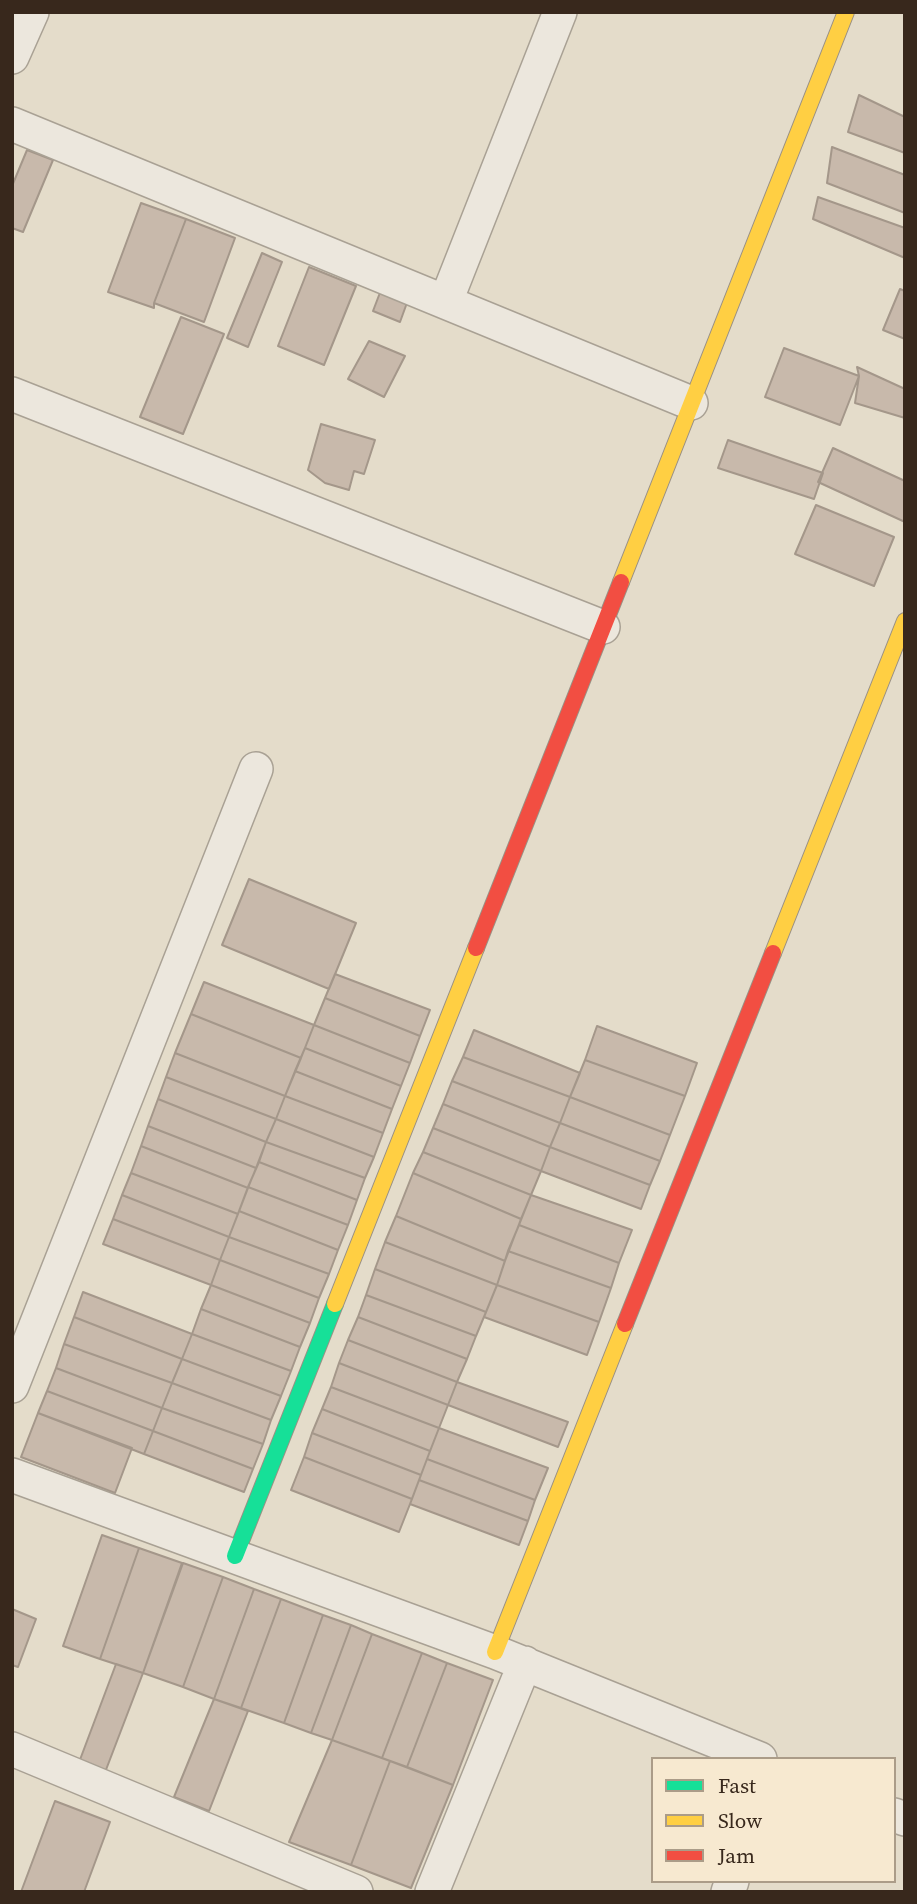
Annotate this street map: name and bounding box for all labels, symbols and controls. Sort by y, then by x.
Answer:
legend [651,1757,896,1883]
text: Fast [718,1771,756,1800]
text: Slow [718,1806,762,1835]
text: Jam [718,1841,755,1870]

